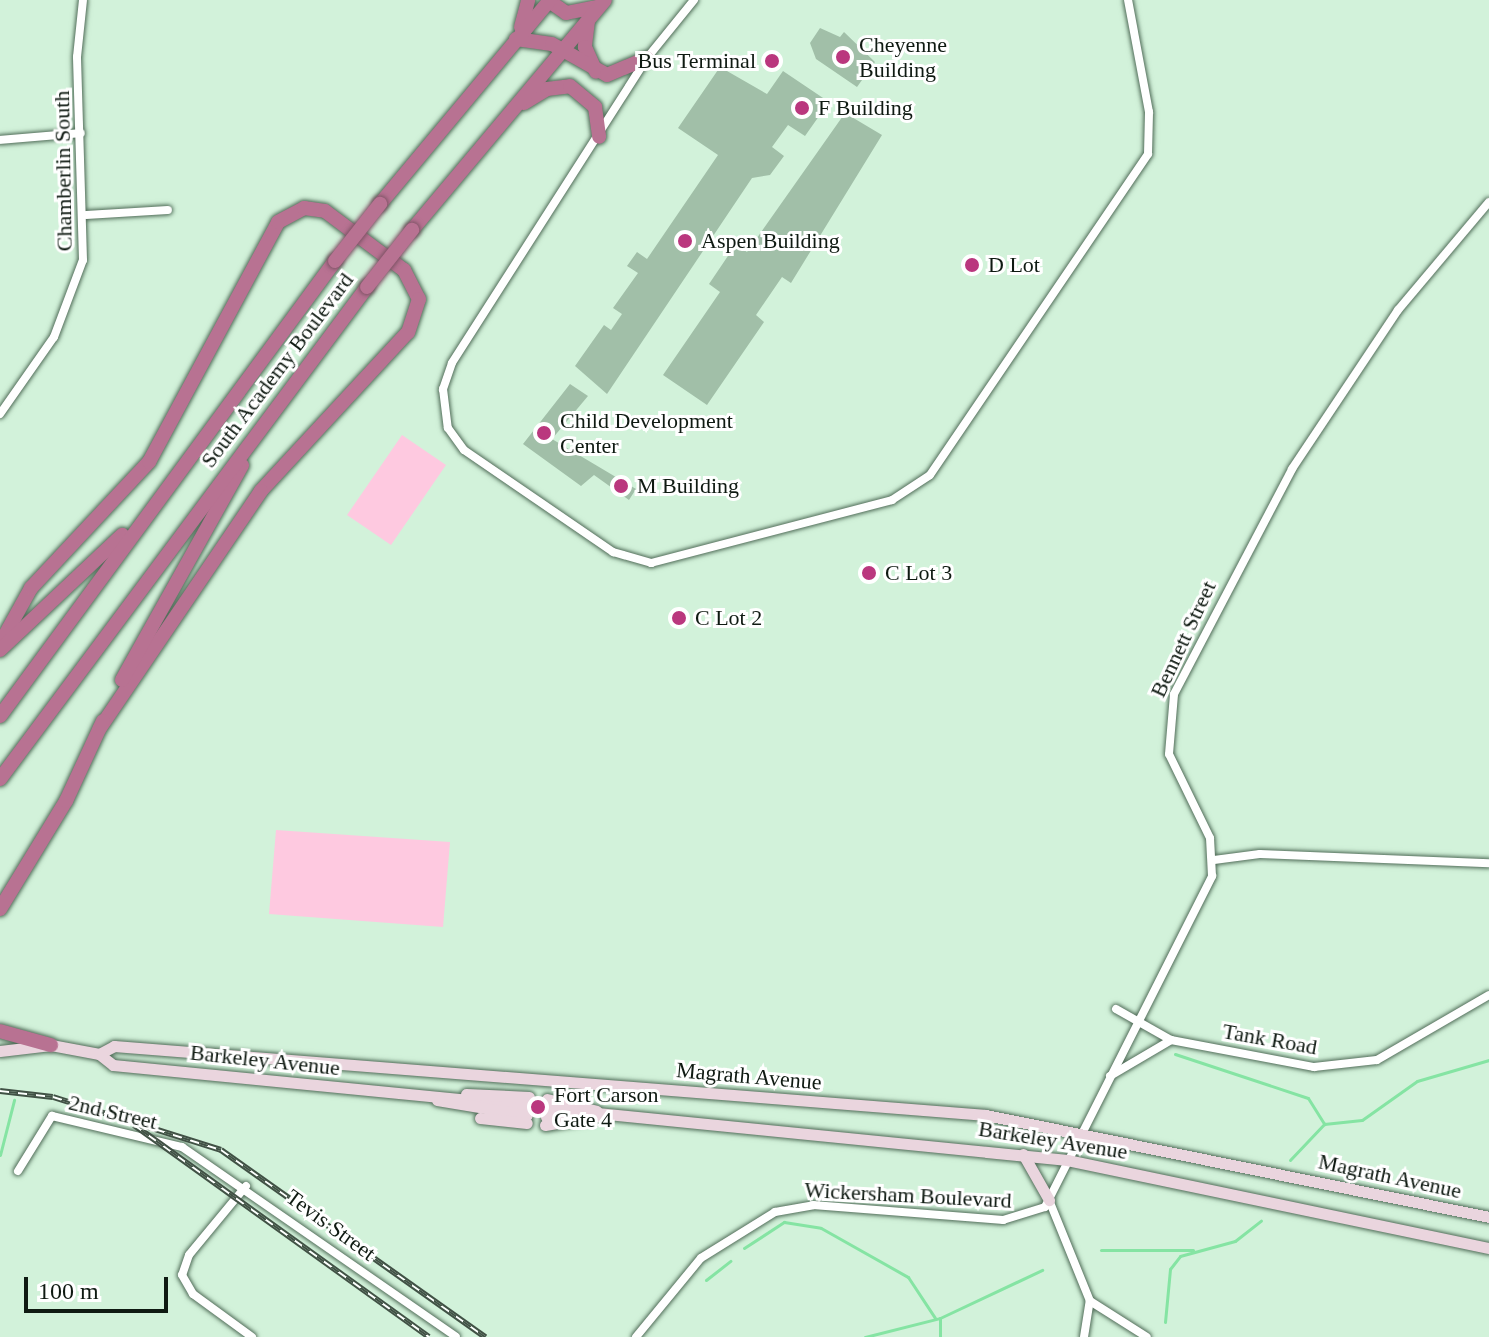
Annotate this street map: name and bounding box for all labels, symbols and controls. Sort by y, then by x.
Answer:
place label: Cheyenne Building [859,31,947,82]
place label: Bus Terminal [637,48,756,74]
marker: Cheyenne Building [834,48,852,66]
marker: Bus Terminal [763,52,781,70]
street label: Chamberlin South [48,90,78,252]
place label: F Building [818,95,913,121]
marker: F Building [793,99,811,117]
place label: Aspen Building [701,228,840,254]
marker: Aspen Building [676,232,694,250]
place label: D Lot [988,252,1040,278]
marker: D Lot [963,256,981,274]
street label: South Academy Boulevard [195,267,359,473]
place label: Child Development Center [560,407,733,458]
marker: Child Development Center [535,424,553,442]
place label: M Building [637,473,739,499]
marker: M Building [612,477,630,495]
place label: C Lot 3 [885,560,952,586]
marker: C Lot 3 [860,564,878,582]
street label: Bennett Street [1145,577,1221,701]
place label: C Lot 2 [695,605,762,631]
marker: C Lot 2 [670,609,688,627]
street label: Tank Road [1221,1018,1319,1060]
street label: Barkeley Avenue [188,1039,342,1081]
street label: Magrath Avenue [675,1056,823,1096]
place label: Fort Carson Gate 4 [554,1081,658,1132]
street label: 2nd Street [66,1089,160,1135]
marker: Fort Carson Gate 4 [529,1098,547,1116]
street label: Barkeley Avenue [976,1115,1130,1165]
street label: Magrath Avenue [1315,1148,1465,1204]
street label: Wickersham Boulevard [804,1176,1012,1214]
street label: Tevis Street [281,1184,381,1266]
scale bar [28,1261,172,1311]
text: 100 m [38,1278,99,1304]

